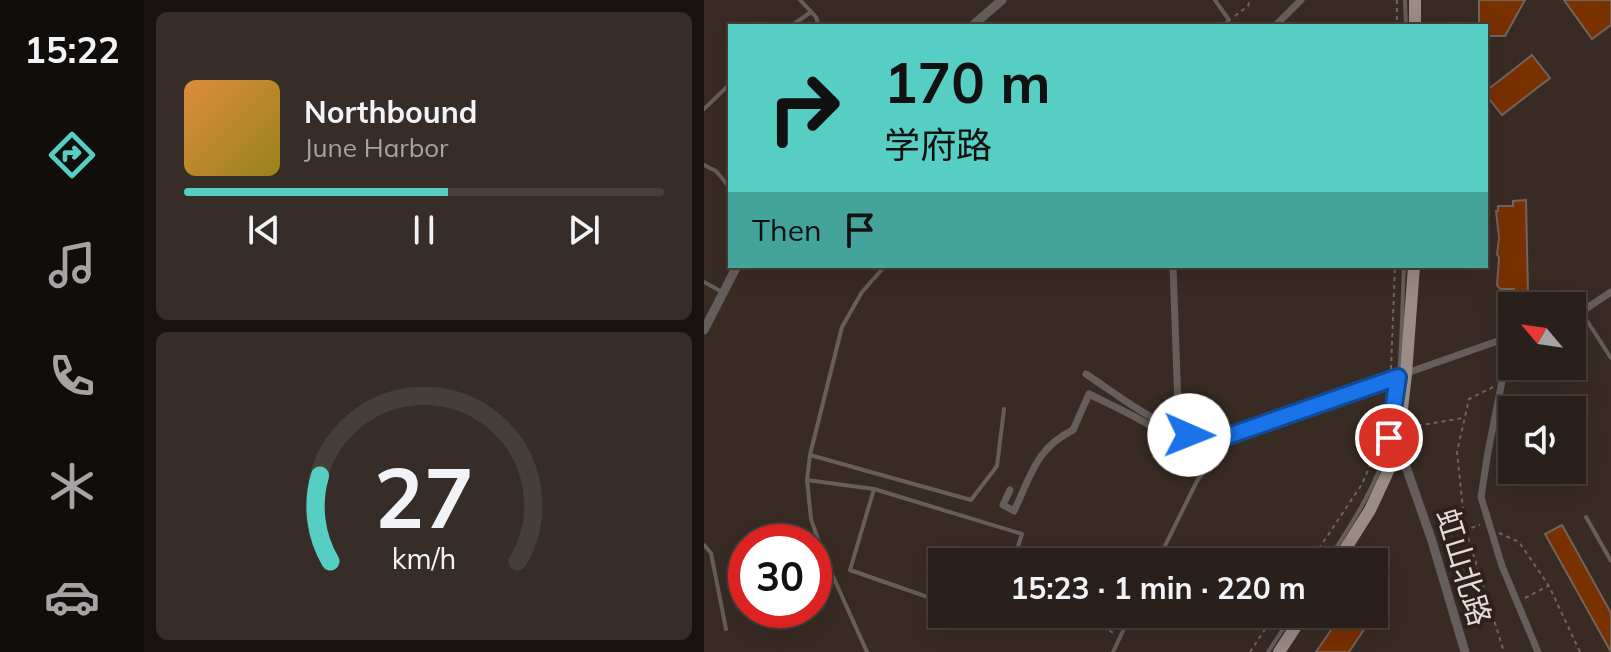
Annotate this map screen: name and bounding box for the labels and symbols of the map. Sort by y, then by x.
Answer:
north arrow [1498,292,1586,380]
position arrow [1147,393,1231,477]
pin [1355,404,1423,472]
street label: 虹山北路 [1428,504,1500,630]
speed limit sign: 30 [728,524,832,628]

